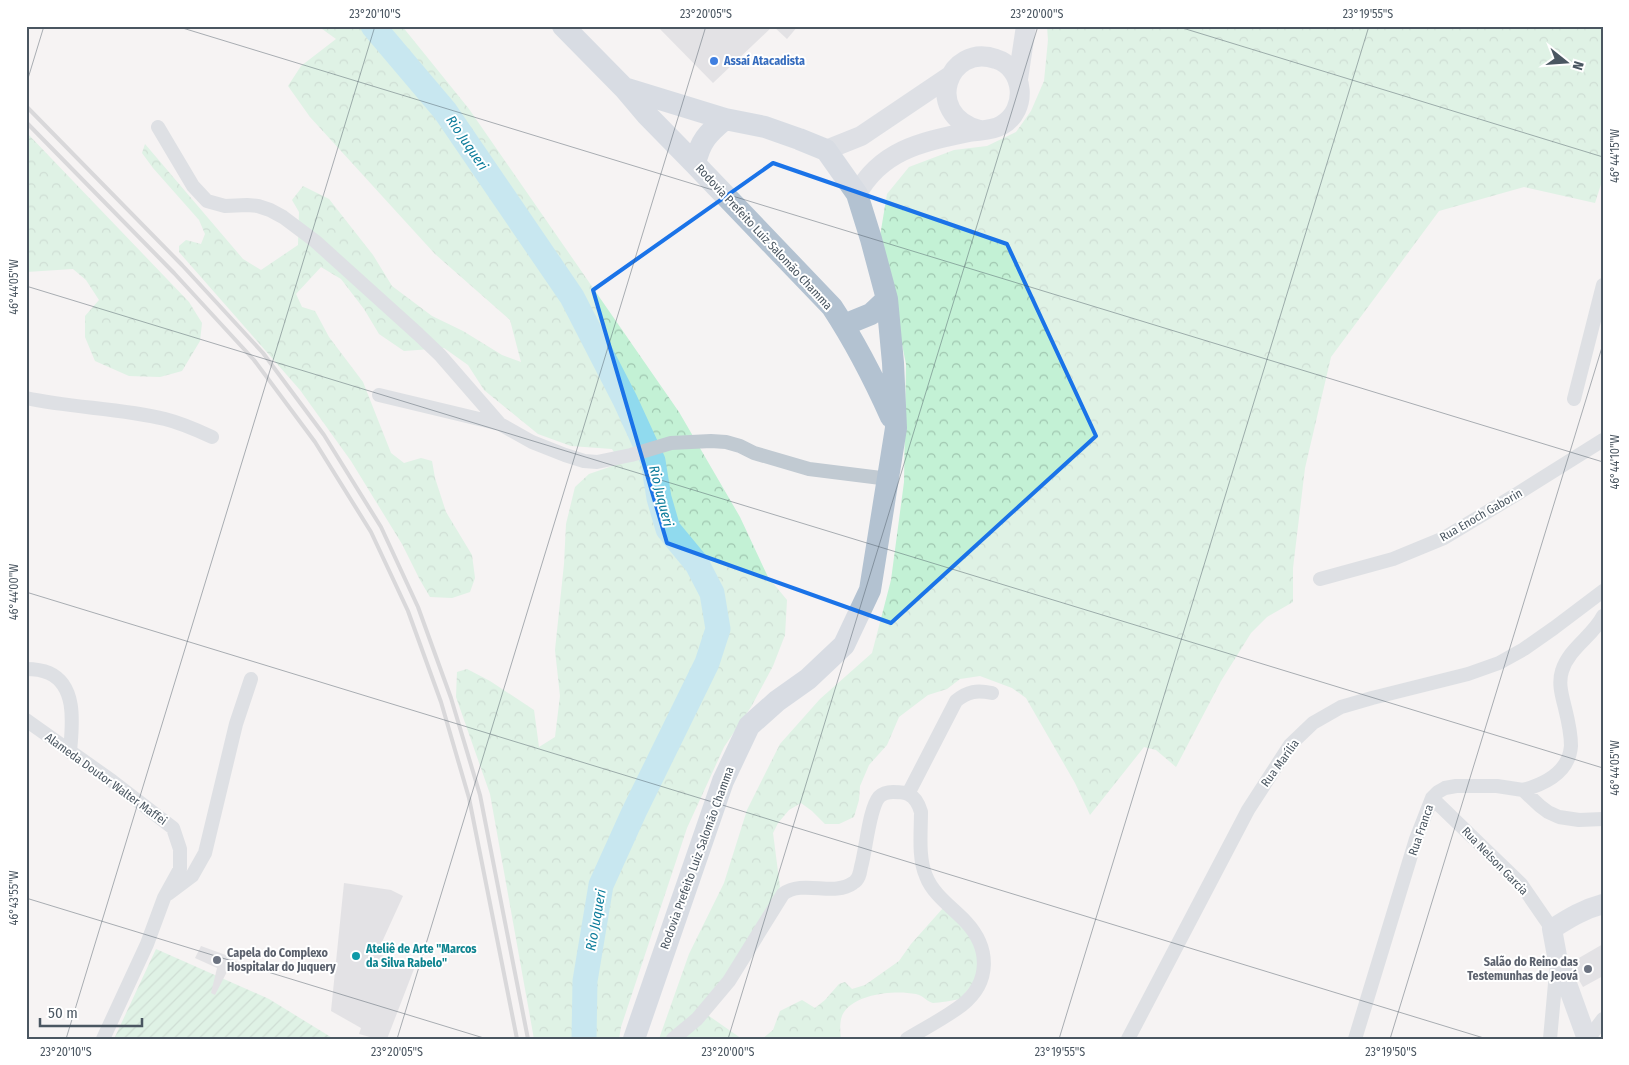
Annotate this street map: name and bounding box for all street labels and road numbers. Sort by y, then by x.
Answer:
street label: Rodovia Prefeito Luiz Salomão Chamma [693,161,835,313]
street label: Rua Enoch Gaborin [1437,486,1525,544]
street label: Alameda Doutor Walter Maffei [42,730,170,828]
street label: Rua Marília [1258,736,1302,789]
street label: Rodovia Prefeito Luiz Salomão Chamma [657,765,737,951]
street label: Rua Franca [1406,802,1436,857]
street label: Rua Nelson Garcia [1459,824,1531,898]

